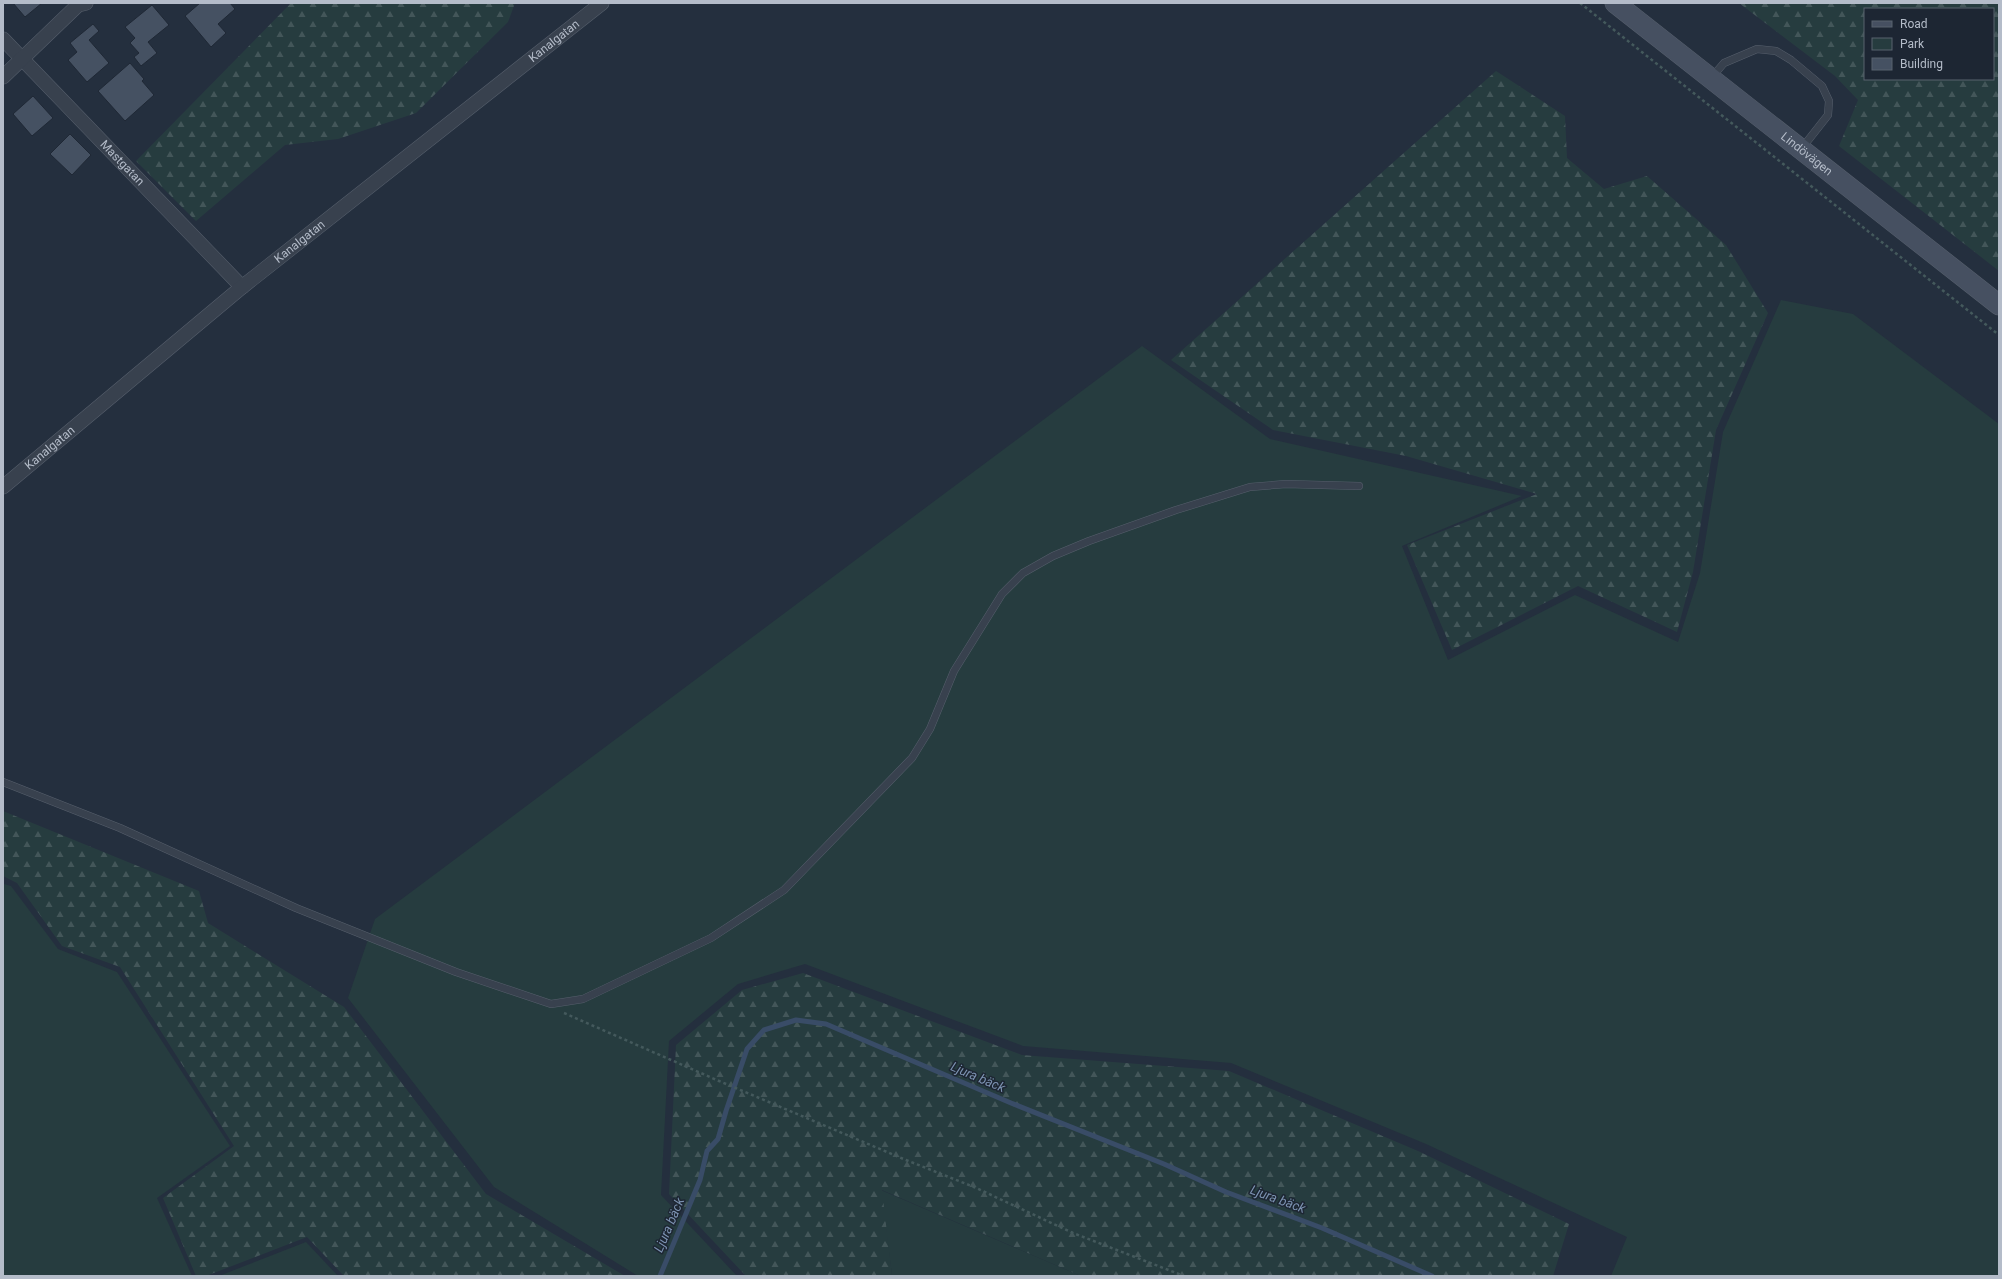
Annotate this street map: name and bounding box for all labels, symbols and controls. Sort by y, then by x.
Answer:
legend [1864,8,1994,80]
street label: Kanalgatan [526,17,582,65]
text: Road [1900,17,1928,31]
text: Park [1900,37,1925,51]
text: Building [1900,57,1943,71]
street label: Lindövägen [1778,129,1835,178]
street label: Mastgatan [97,137,147,188]
street label: Kanalgatan [271,217,328,266]
street label: Kanalgatan [22,423,77,473]
water label: Ljura bäck [948,1059,1008,1095]
water label: Ljura bäck [1248,1182,1308,1216]
water label: Ljura bäck [651,1195,687,1255]

